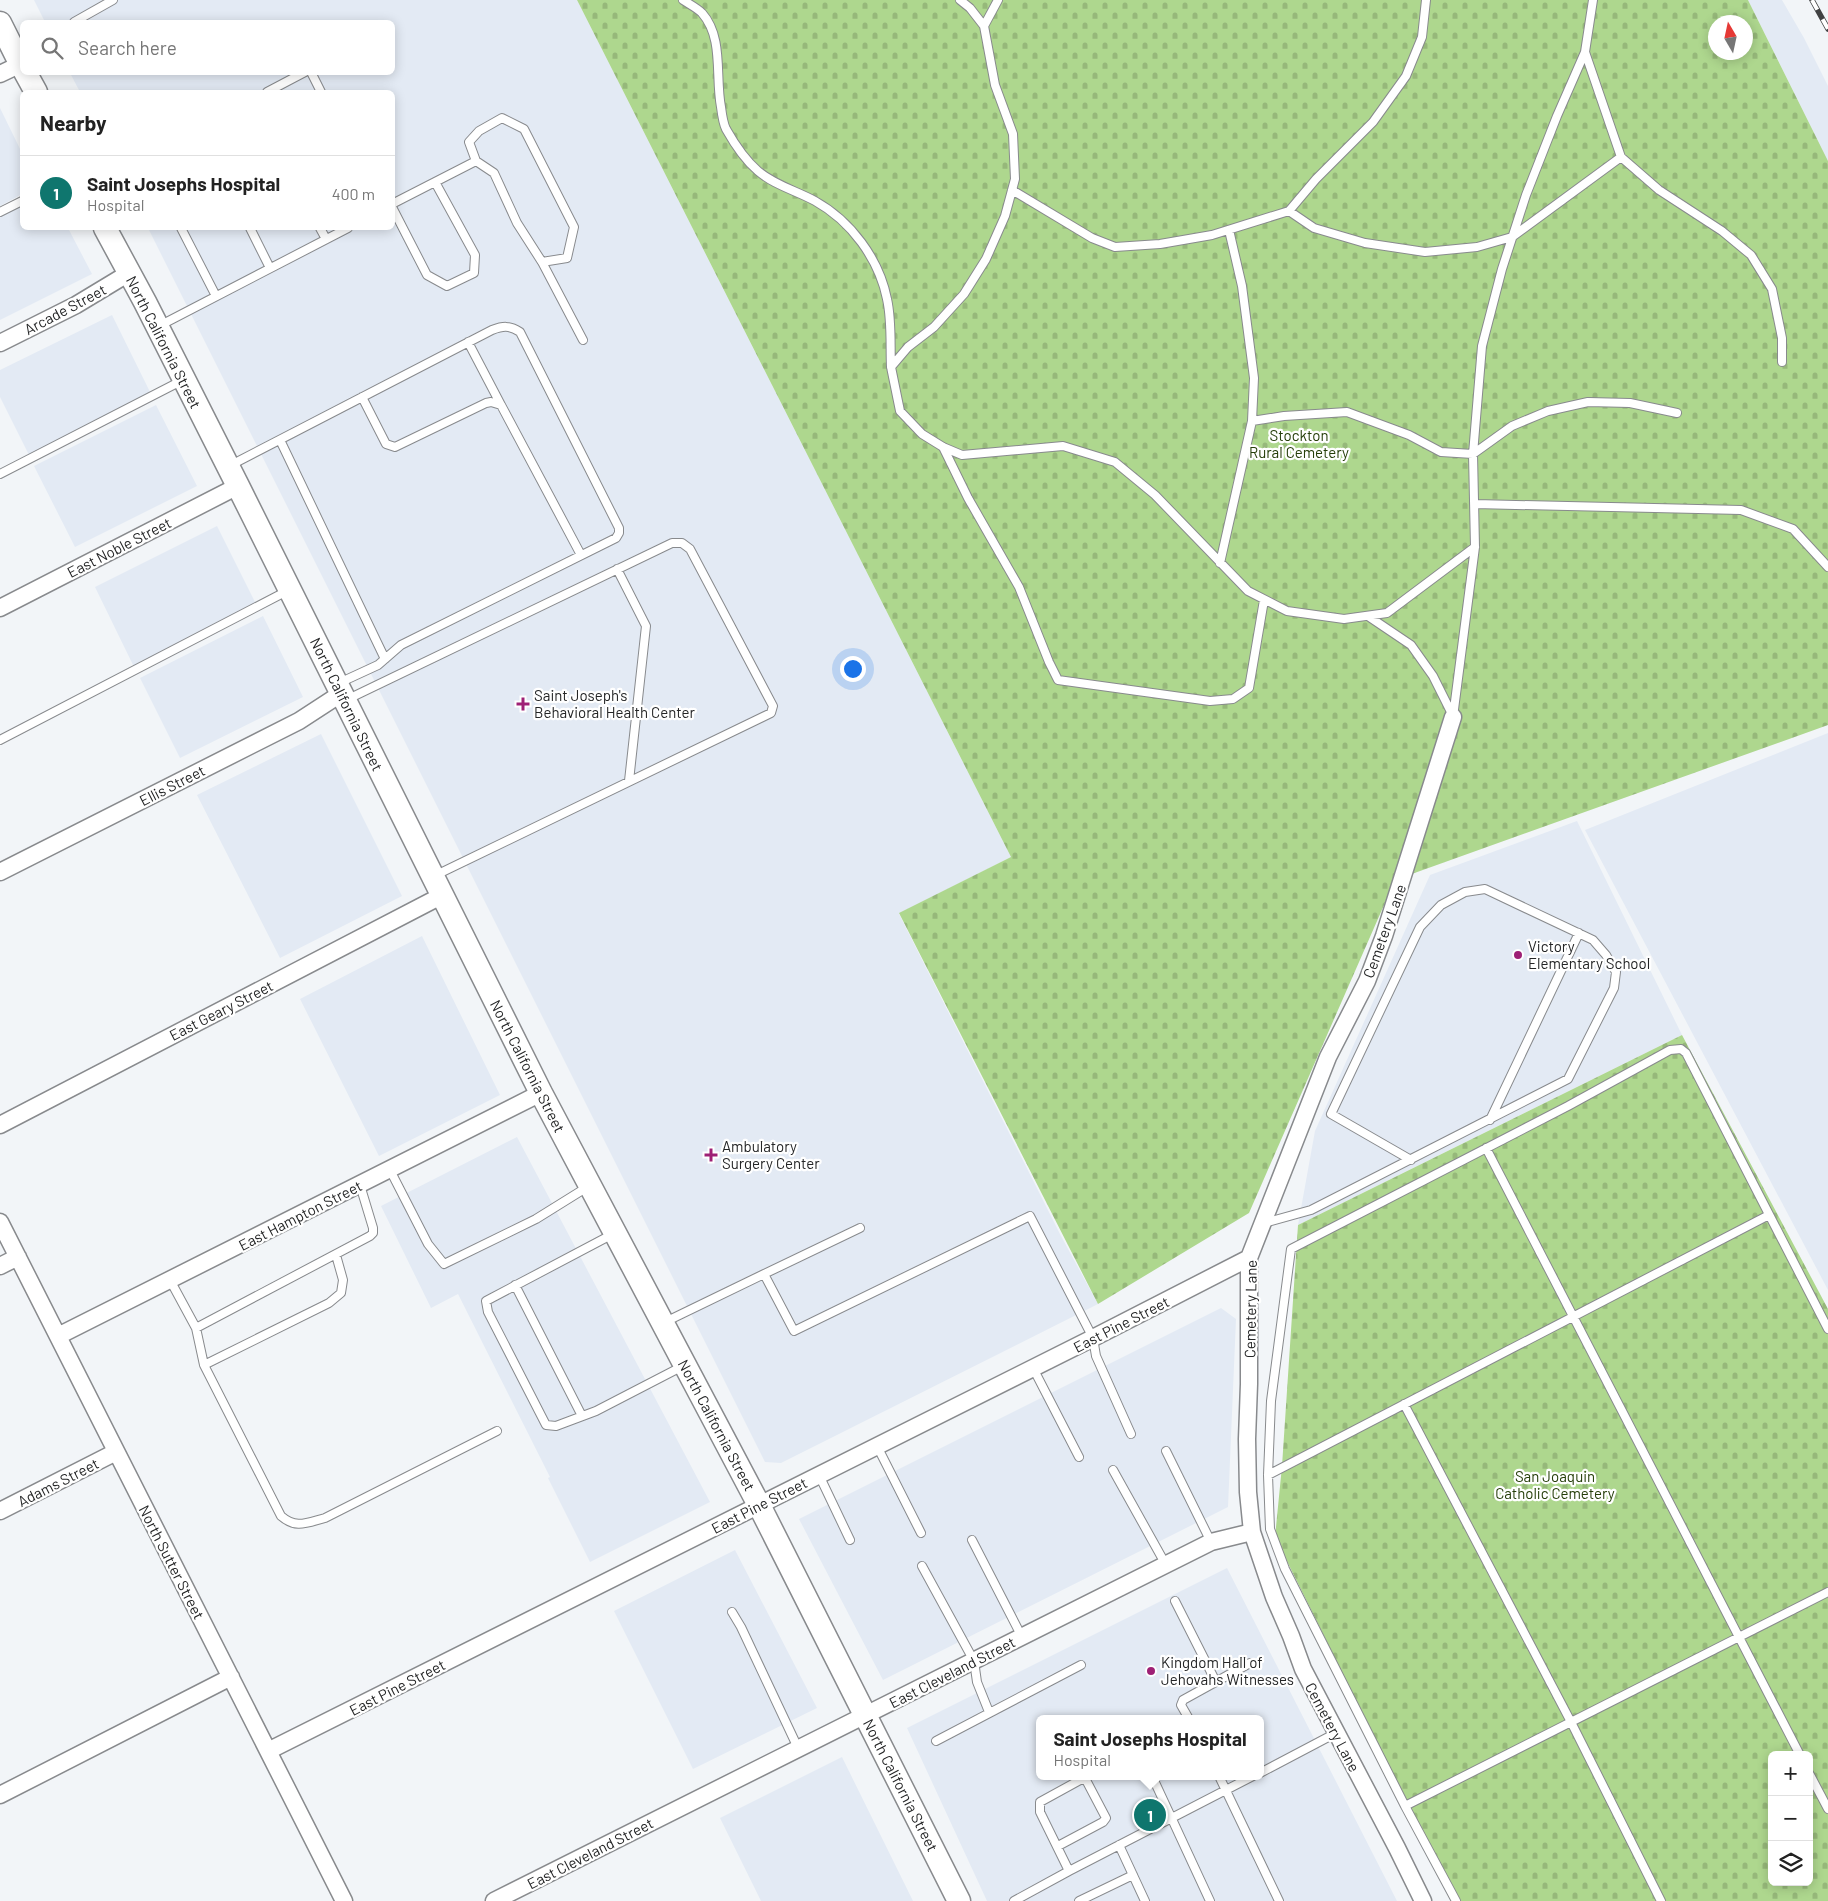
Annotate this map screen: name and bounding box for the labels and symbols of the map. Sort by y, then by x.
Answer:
north arrow [1708,15,1753,60]
street label: North California Street [123,273,205,411]
street label: Arcade Street [21,280,109,338]
park label: Stockton Rural Cemetery [1249,426,1349,461]
street label: East Noble Street [64,513,174,581]
street label: North California Street [307,634,387,774]
your location [840,656,866,682]
place label: Saint Joseph's Behavioral Health Center [534,686,696,721]
marker: Saint Joseph's Behavioral Health Center [516,697,530,711]
street label: Ellis Street [136,761,208,809]
street label: Cemetery Lane [1359,882,1409,980]
place label: Victory Elementary School [1528,937,1650,972]
marker: Victory Elementary School [1512,949,1524,961]
street label: East Geary Street [166,976,276,1044]
street label: North California Street [487,997,569,1135]
place label: Ambulatory Surgery Center [722,1137,820,1172]
marker: Ambulatory Surgery Center [704,1148,718,1162]
street label: East Hampton Street [235,1176,365,1254]
street label: Cemetery Lane [1240,1260,1260,1358]
street label: East Pine Street [1070,1292,1172,1356]
street label: North California Street [675,1356,759,1494]
street label: Adams Street [15,1454,101,1510]
park label: San Joaquin Catholic Cemetery [1495,1467,1615,1502]
street label: East Pine Street [708,1473,810,1537]
street label: North Sutter Street [136,1502,208,1622]
street label: East Cleveland Street [886,1632,1018,1712]
place label: Kingdom Hall of Jehovahs Witnesses [1161,1653,1294,1688]
street label: East Pine Street [346,1655,448,1719]
marker: Kingdom Hall of Jehovahs Witnesses [1145,1665,1157,1677]
street label: Cemetery Lane [1302,1679,1364,1775]
street label: North California Street [860,1716,942,1854]
pin: 1 [1134,1796,1166,1834]
street label: East Cleveland Street [524,1813,656,1893]

